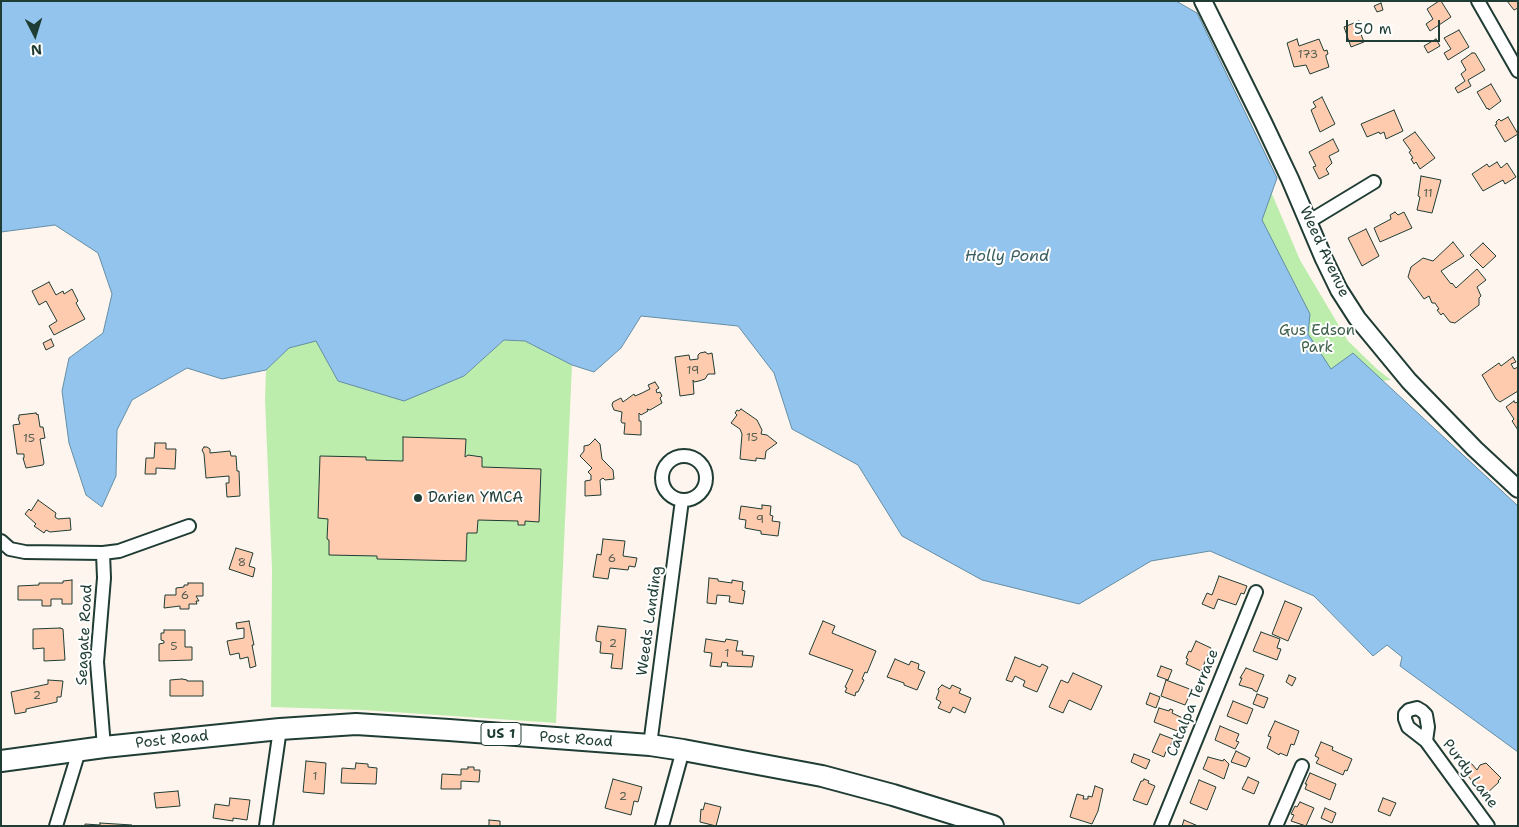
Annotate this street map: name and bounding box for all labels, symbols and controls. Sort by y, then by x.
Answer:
north arrow [10,10,60,60]
scale bar [1349,10,1443,42]
text: 50 m [1354,19,1392,39]
text: N [30,40,43,59]
house number: 173 [1298,48,1318,62]
house number: 11 [1423,187,1433,201]
street label: Weed Avenue [1295,204,1353,300]
water label: Holly Pond [965,247,1049,267]
park label: Gus Edson Park [1279,322,1355,357]
house number: 19 [687,364,699,378]
house number: 15 [746,431,758,445]
house number: 15 [23,432,35,446]
place label: Darien YMCA [428,489,523,507]
marker: Darien YMCA [412,492,424,504]
house number: 9 [756,513,764,527]
house number: 6 [608,552,616,566]
house number: 8 [238,556,246,570]
street label: Weeds Landing [633,565,667,677]
street label: Seagate Road [73,584,97,686]
house number: 6 [181,589,189,603]
house number: 2 [609,637,617,651]
house number: 5 [170,640,178,654]
house number: 1 [724,647,730,661]
street label: Catalpa Terrace [1163,647,1223,759]
house number: 2 [33,689,41,703]
road number: US 1 [481,722,521,746]
street label: Post Road [134,727,210,753]
street label: Post Road [539,728,613,752]
street label: Purdy Lane [1438,736,1502,812]
house number: 1 [312,770,318,784]
house number: 2 [619,790,627,804]

